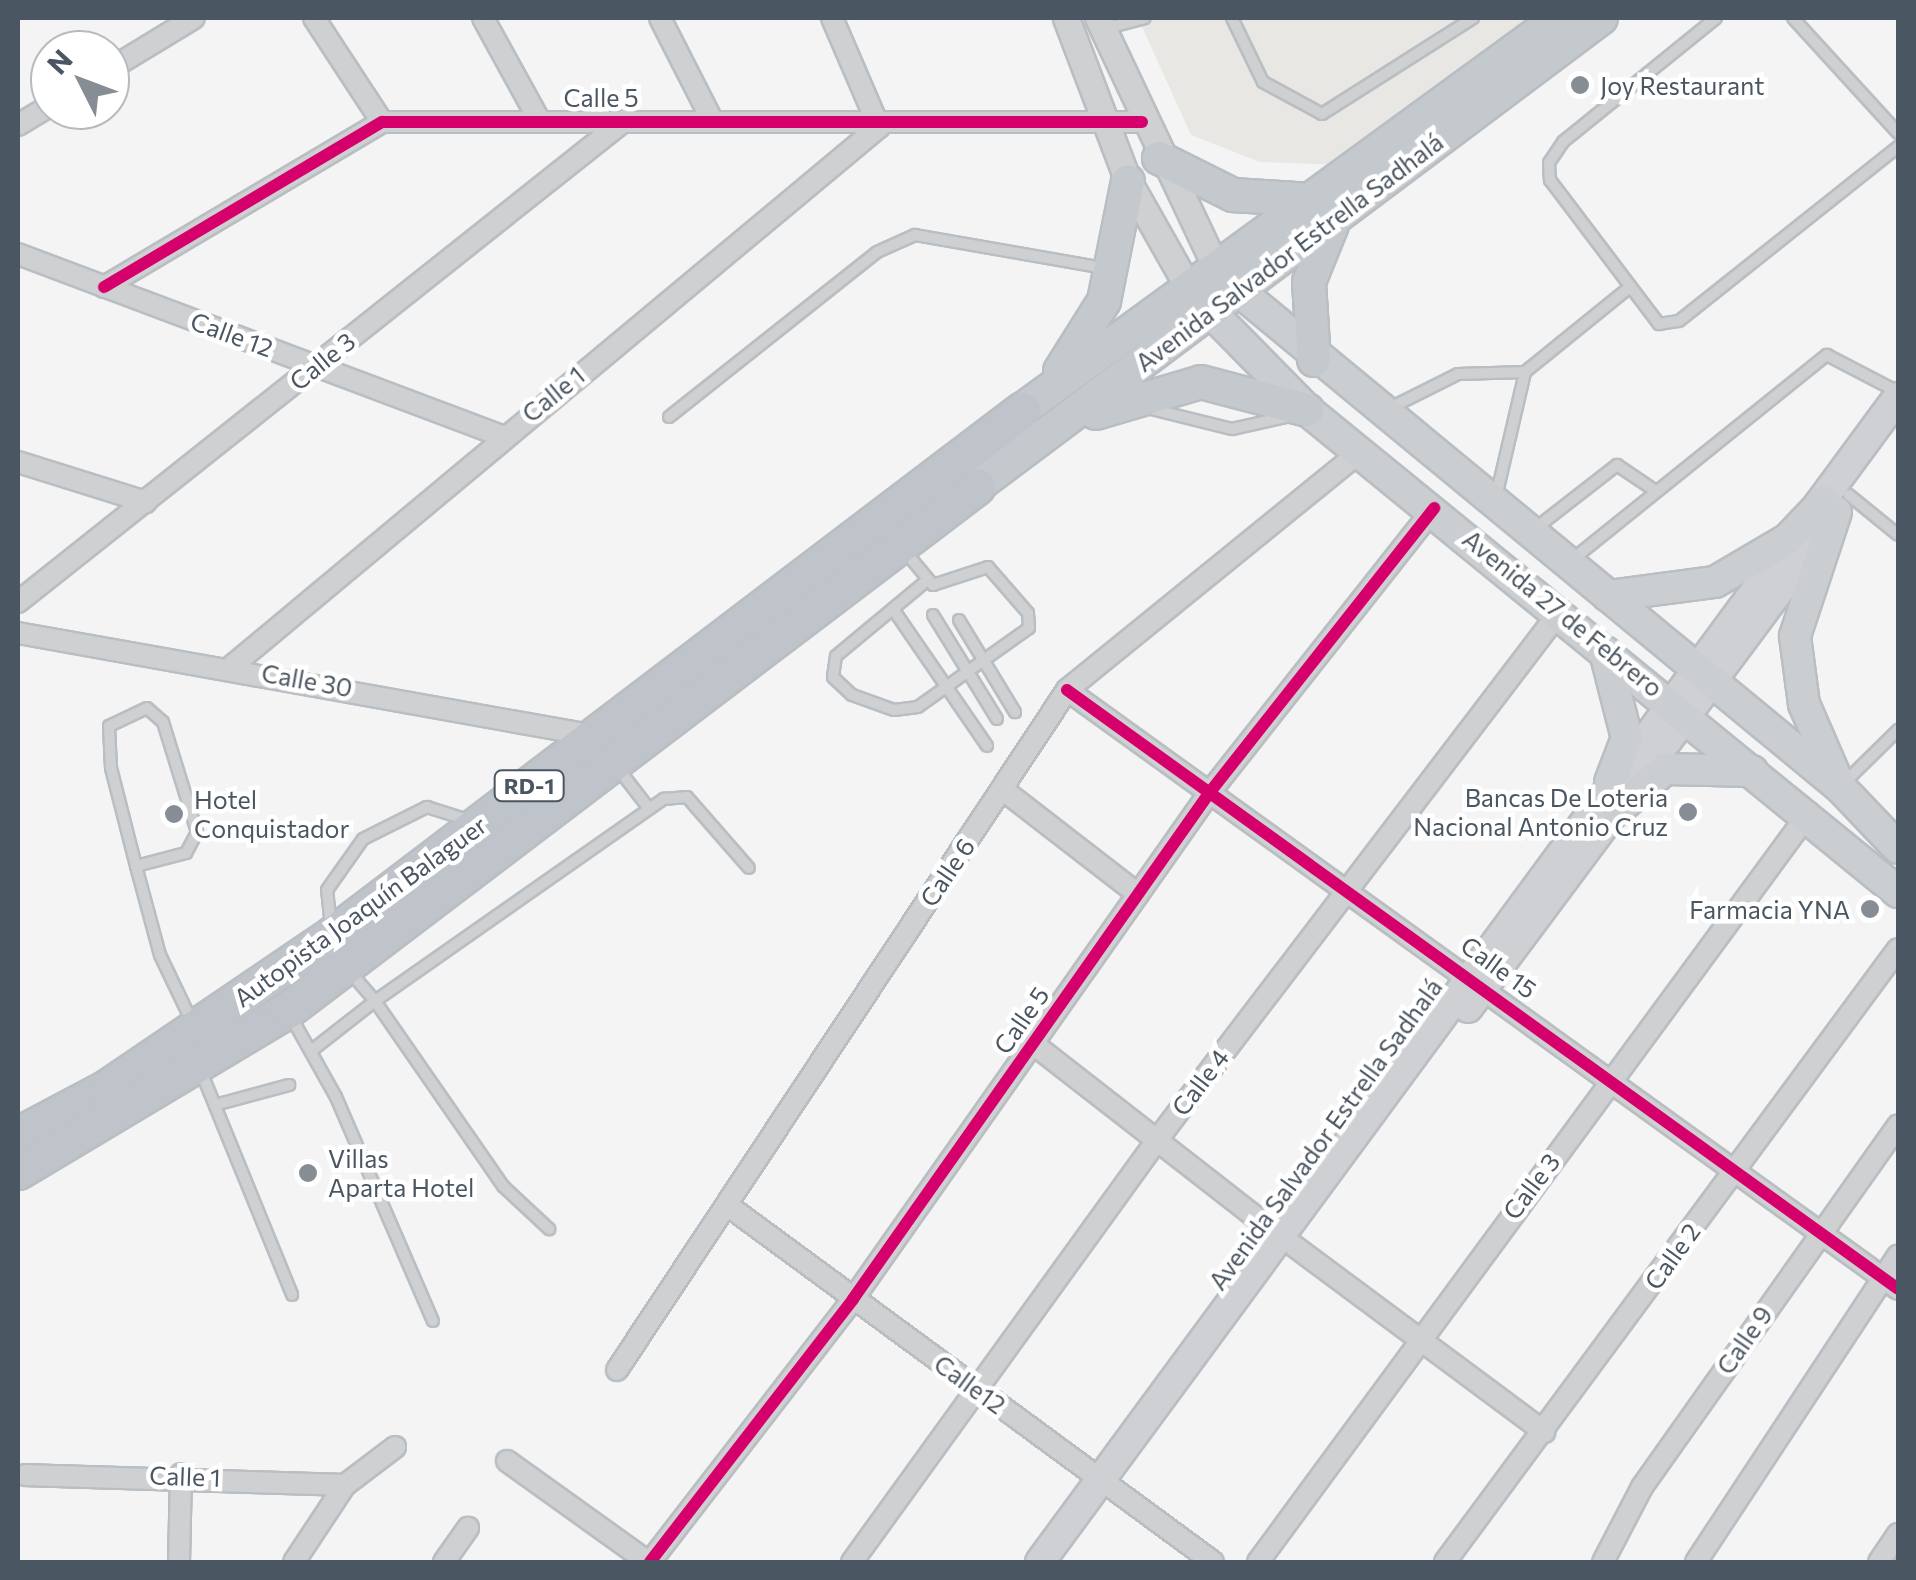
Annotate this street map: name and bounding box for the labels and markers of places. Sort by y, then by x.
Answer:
place label: Joy Restaurant [1600,70,1765,100]
marker: Joy Restaurant [1569,74,1591,96]
place label: Bancas De Loteria Nacional Antonio Cruz [1413,783,1668,842]
place label: Hotel Conquistador [194,785,349,844]
marker: Bancas De Loteria Nacional Antonio Cruz [1677,801,1699,823]
marker: Hotel Conquistador [163,803,185,825]
place label: Farmacia YNA [1689,894,1850,924]
marker: Farmacia YNA [1859,898,1881,920]
place label: Villas Aparta Hotel [328,1144,474,1203]
marker: Villas Aparta Hotel [297,1162,319,1184]

